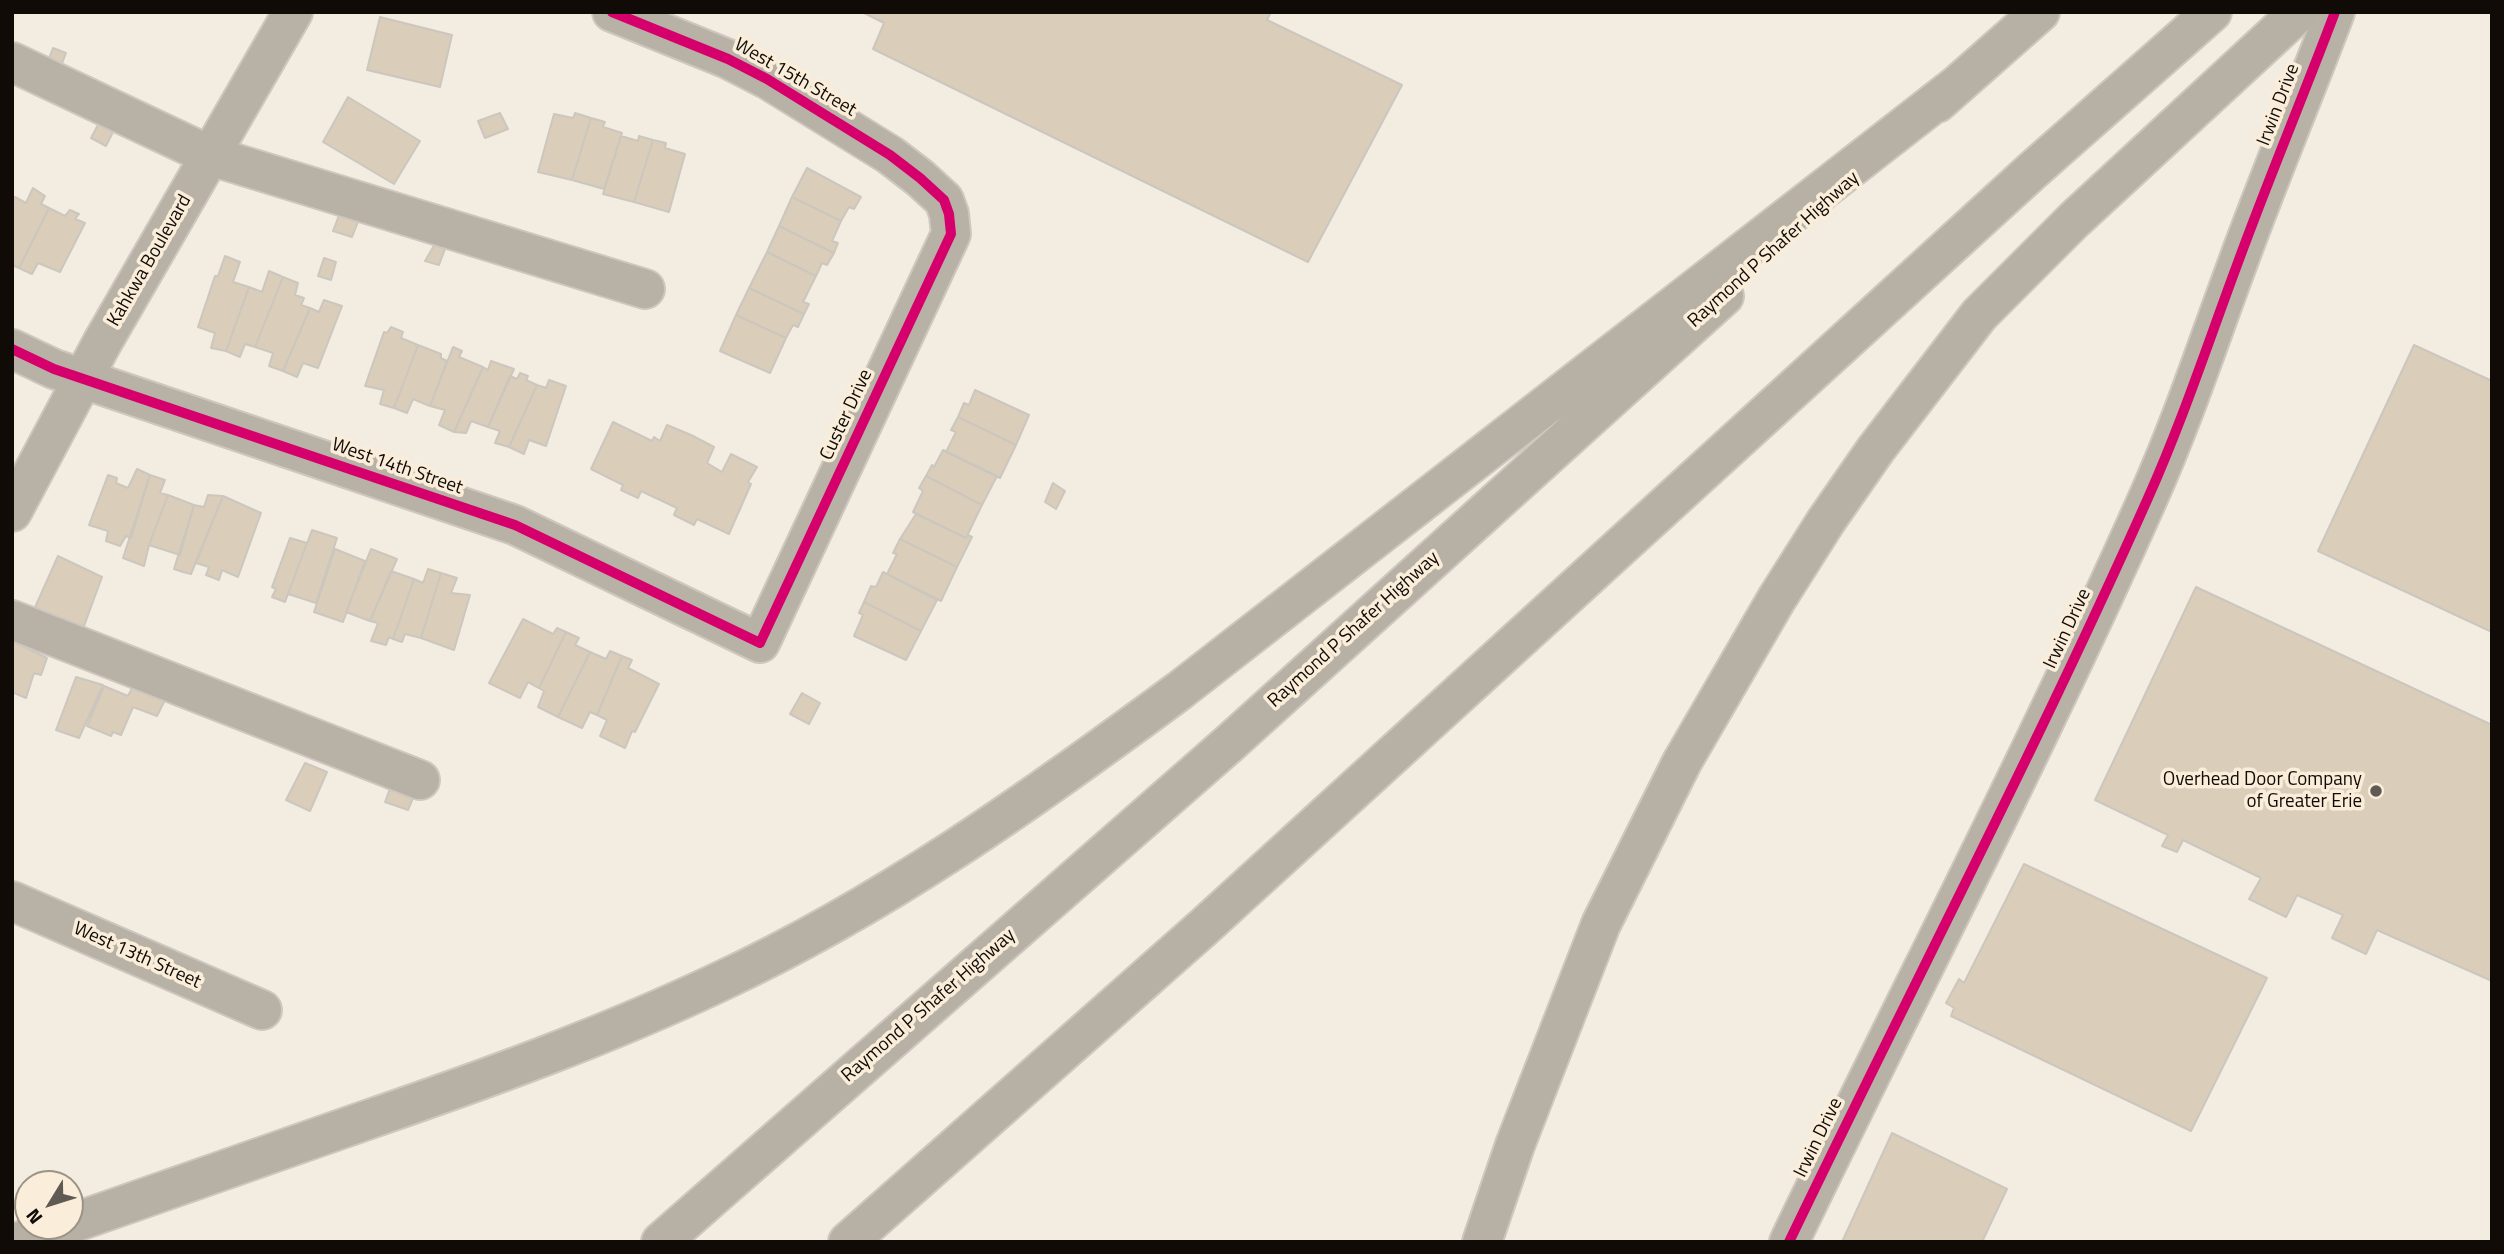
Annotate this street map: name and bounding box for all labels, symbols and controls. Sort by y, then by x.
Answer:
street label: West 15th Street [730,34,860,122]
street label: Irwin Drive [2253,61,2305,149]
street label: Raymond P Shafer Highway [1684,167,1864,333]
street label: Kahkwa Boulevard [103,191,197,331]
street label: Custer Drive [816,366,878,464]
street label: West 14th Street [328,434,466,500]
street label: Raymond P Shafer Highway [1264,547,1444,713]
street label: Irwin Drive [2040,585,2096,673]
place label: Overhead Door Company of Greater Erie [2163,769,2362,813]
marker: Overhead Door Company of Greater Erie [2368,783,2384,799]
street label: West 13th Street [70,918,204,994]
street label: Raymond P Shafer Highway [838,924,1020,1088]
street label: Irwin Drive [1790,1094,1848,1182]
north arrow [14,1170,84,1240]
text: N [18,1203,49,1231]

